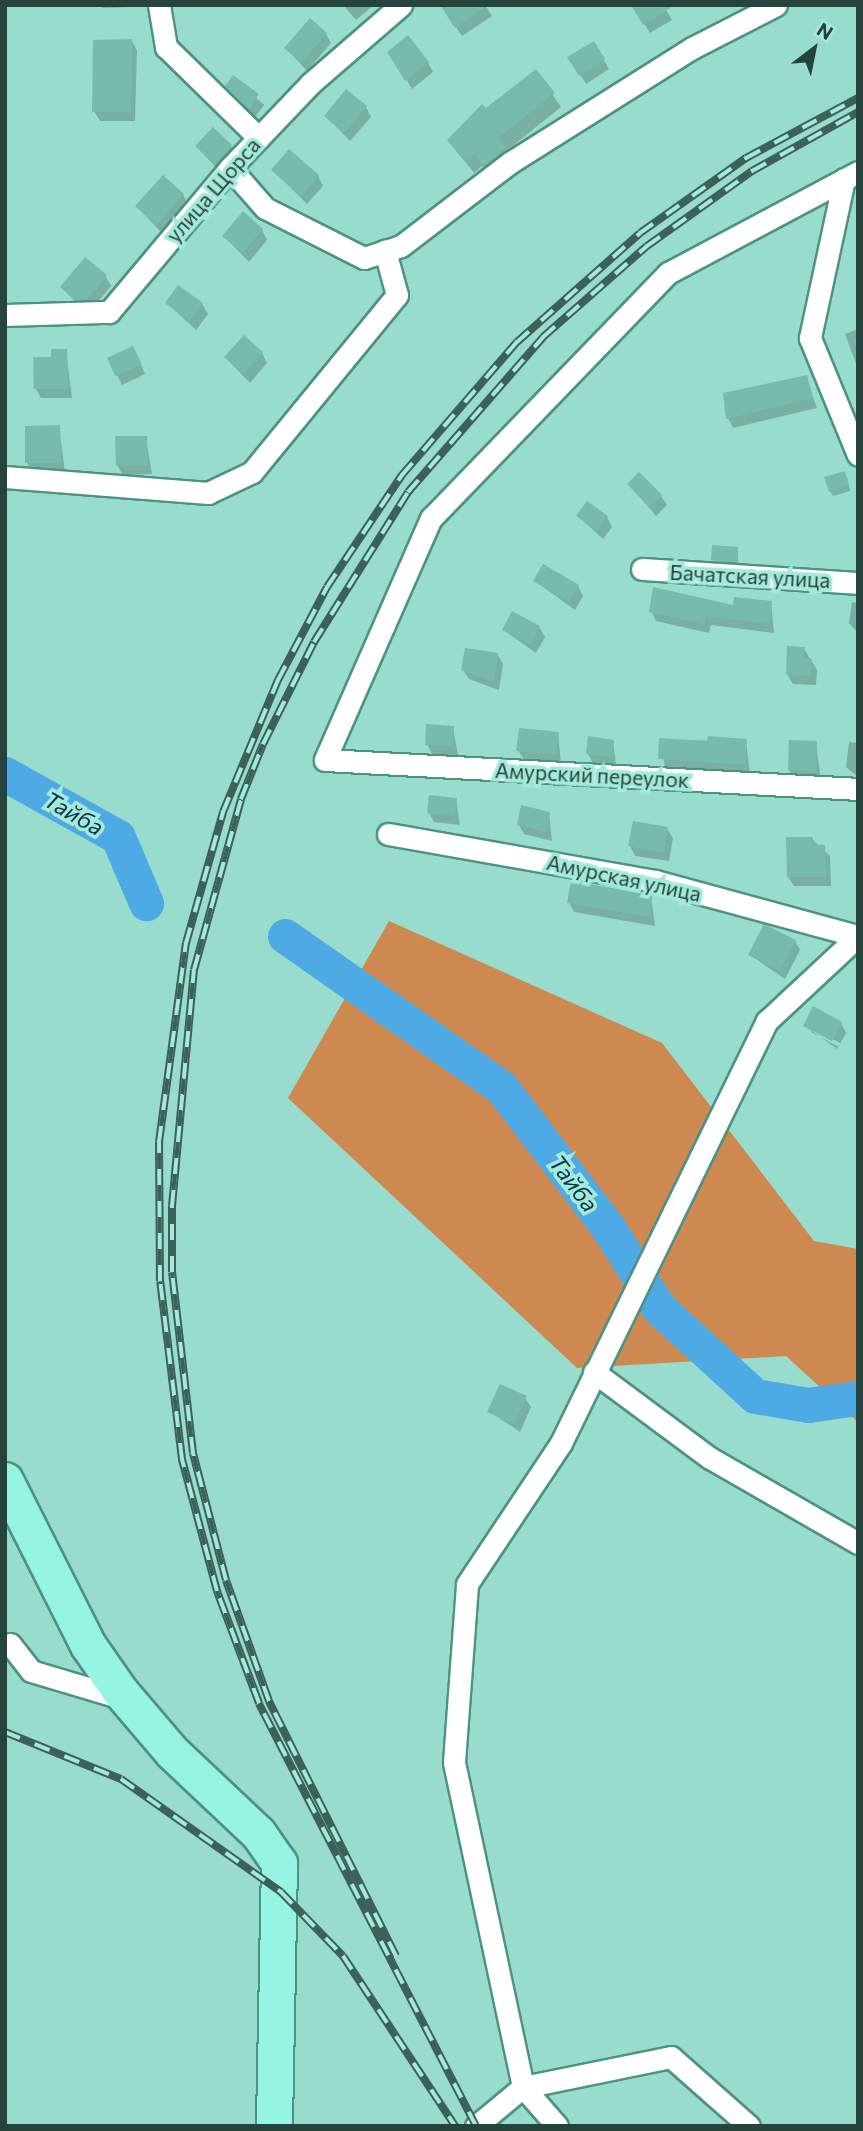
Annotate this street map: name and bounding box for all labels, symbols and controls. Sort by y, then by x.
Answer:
north arrow [779,14,849,84]
text: N [813,17,838,44]
street label: улица Щорса [161,133,265,247]
street label: Бачатская улица [669,559,831,593]
street label: Амурский переулок [494,757,690,793]
water label: Тайба [39,785,109,841]
street label: Амурская улица [544,849,704,907]
water label: Тайба [544,1149,604,1217]

